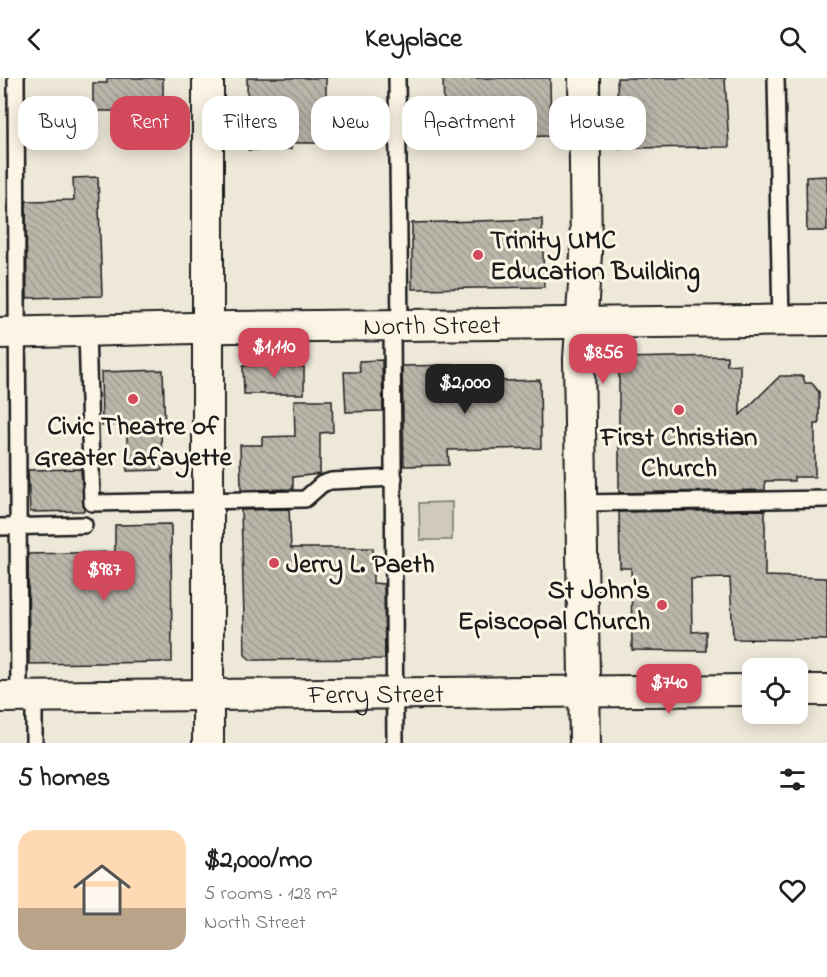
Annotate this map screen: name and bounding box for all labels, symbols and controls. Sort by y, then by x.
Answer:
text: Keyplace [365,20,462,59]
icon: back [18,23,51,56]
icon: search [776,23,809,56]
chip: Buy [18,96,98,150]
chip: Rent [110,96,190,150]
chip: Filters [202,96,299,150]
chip: New [311,96,390,150]
chip: Apartment [402,96,537,150]
chip: House [549,96,646,150]
place label: Trinity UMC Education Building [490,222,700,293]
marker: Trinity UMC Education Building [471,248,485,262]
street label: North Street [363,307,501,347]
pin: $1,110 [225,328,323,379]
text: $1,110 [252,333,296,362]
pin: $856 [567,334,639,385]
text: $856 [583,339,623,368]
pin: $2,000 [416,364,514,415]
text: $2,000 [439,369,491,398]
marker: Civic Theatre of Greater Lafayette [126,392,140,406]
marker: First Christian Church [672,403,686,417]
place label: Civic Theatre of Greater Lafayette [34,408,233,478]
place label: First Christian Church [599,419,757,489]
place label: Jerry L. Paeth [286,546,435,585]
pin: $987 [68,551,140,602]
text: $987 [87,556,121,585]
marker: Jerry L. Paeth [267,556,281,570]
place label: St John's Episcopal Church [458,572,650,642]
marker: St John's Episcopal Church [655,598,669,612]
map controls [742,658,808,724]
button: locate [742,658,808,724]
pin: $740 [633,664,705,715]
text: $740 [650,669,688,698]
street label: Ferry Street [307,676,444,716]
text: 5 homes [18,760,110,798]
icon: filters [776,763,809,796]
text: $2,000/mo [204,842,313,880]
icon: home [66,854,138,926]
icon: heart [776,874,809,907]
text: 5 rooms · 128 m² [204,880,338,909]
text: North Street [204,909,306,938]

